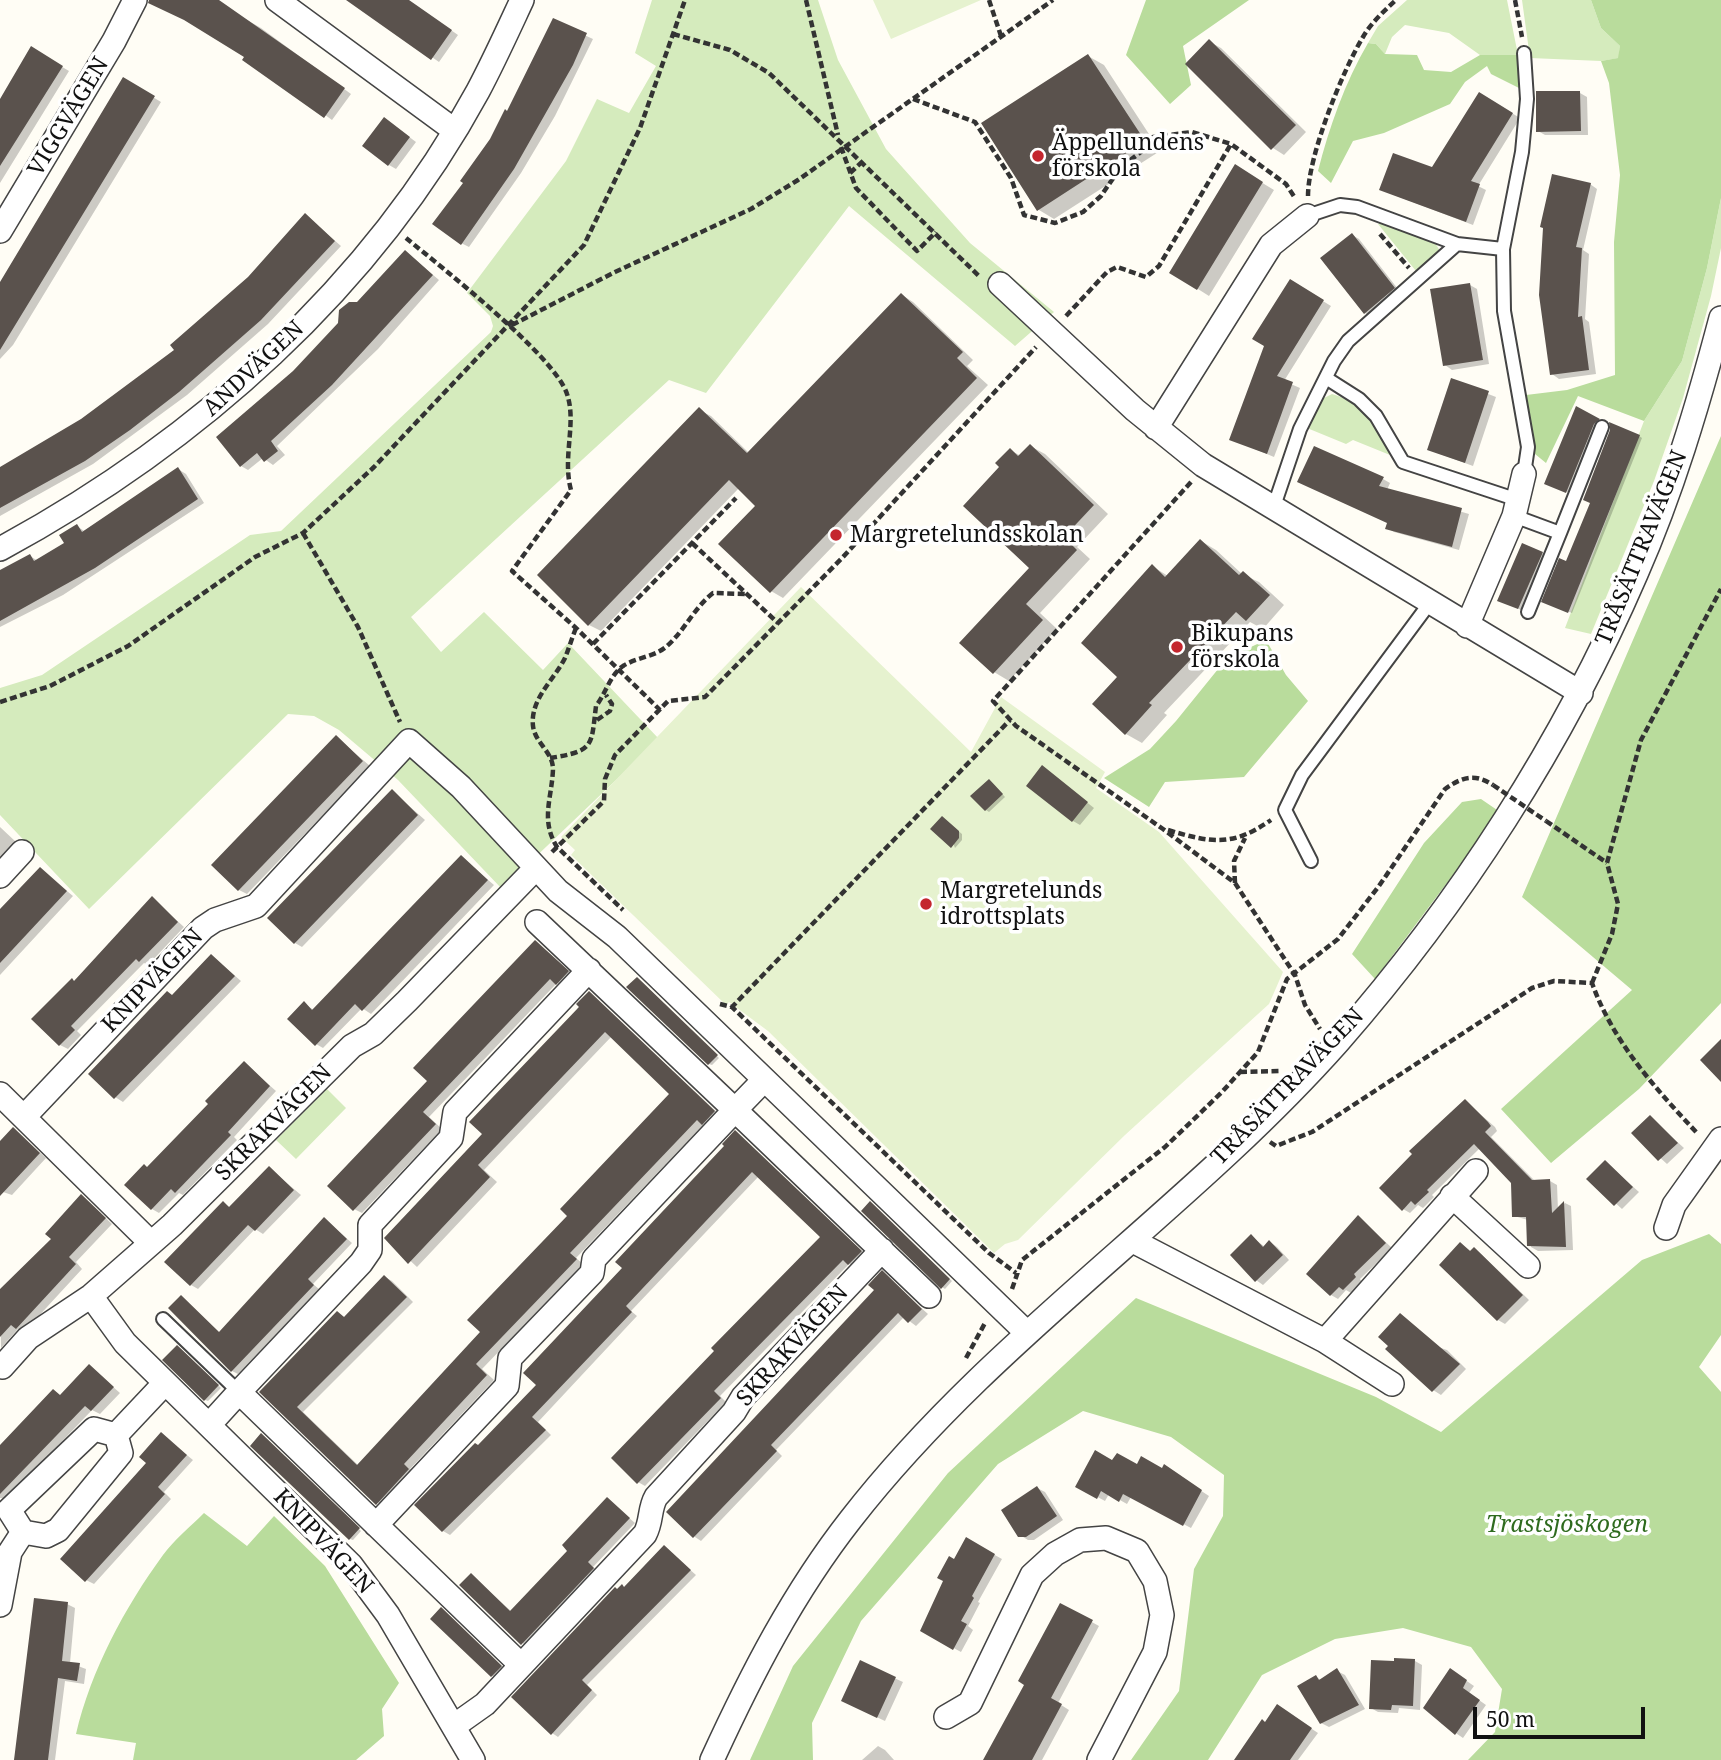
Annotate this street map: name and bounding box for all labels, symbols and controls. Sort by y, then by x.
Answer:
street label: VIGGVÄGEN [23,52,115,182]
place label: Äppellundens förskola [1052,129,1204,183]
marker: Äppellundens förskola [1030,148,1046,164]
street label: ANDVÄGEN [198,315,310,423]
street label: TRÅSÄTTRAVÄGEN [1590,447,1694,649]
place label: Margretelundsskolan [850,521,1084,549]
marker: Margretelundsskolan [828,527,844,543]
place label: Bikupans förskola [1191,620,1294,674]
marker: Bikupans förskola [1169,639,1185,655]
place label: Margretelunds idrottsplats [940,877,1102,931]
marker: Margretelunds idrottsplats [918,896,934,912]
street label: KNIPVÄGEN [97,923,209,1039]
street label: TRÅSÄTTRAVÄGEN [1206,1003,1370,1171]
street label: SKRAKVÄGEN [210,1059,338,1187]
street label: SKRAKVÄGEN [731,1280,855,1412]
street label: KNIPVÄGEN [267,1484,379,1600]
park label: Trastsjöskogen [1486,1511,1648,1539]
scale bar [1476,1694,1648,1738]
text: 50 m [1486,1705,1535,1733]

